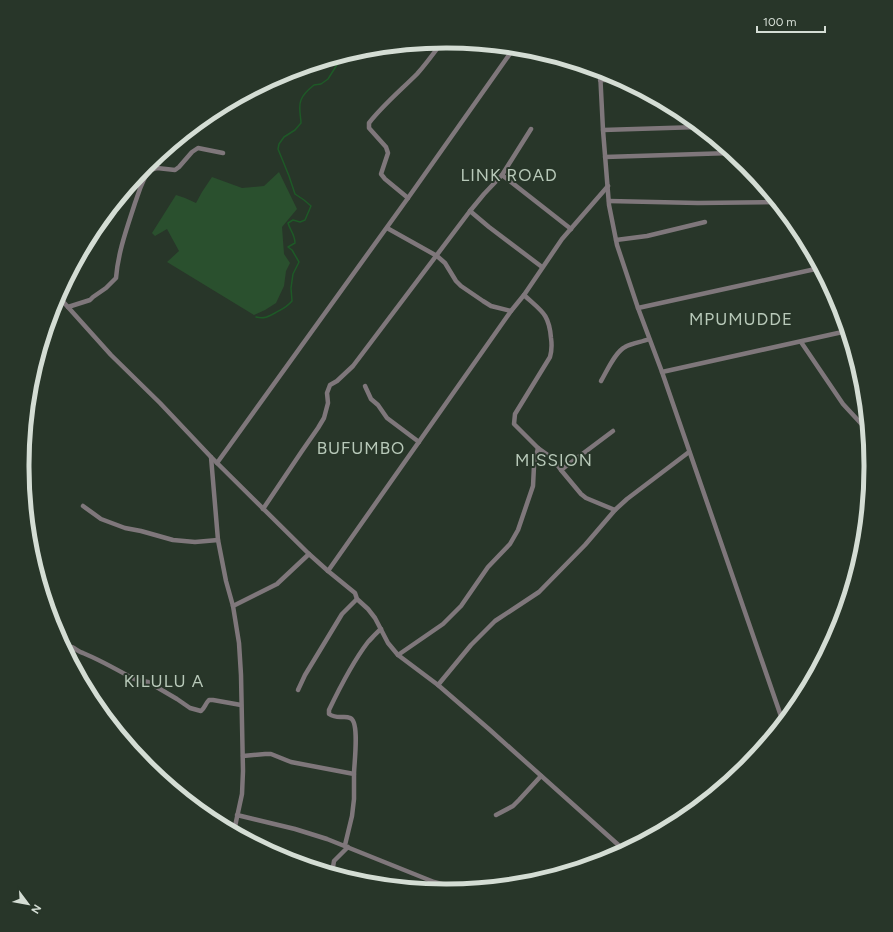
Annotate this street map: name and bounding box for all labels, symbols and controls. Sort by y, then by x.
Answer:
scale bar [757,8,825,34]
text: 100 m [763,15,797,29]
district label: LINK ROAD [460,165,558,185]
district label: MPUMUDDE [689,309,793,329]
district label: BUFUMBO [317,438,405,458]
district label: MISSION [515,450,593,470]
district label: KILULU A [124,671,204,691]
north arrow [8,884,48,924]
text: N [28,902,44,916]

